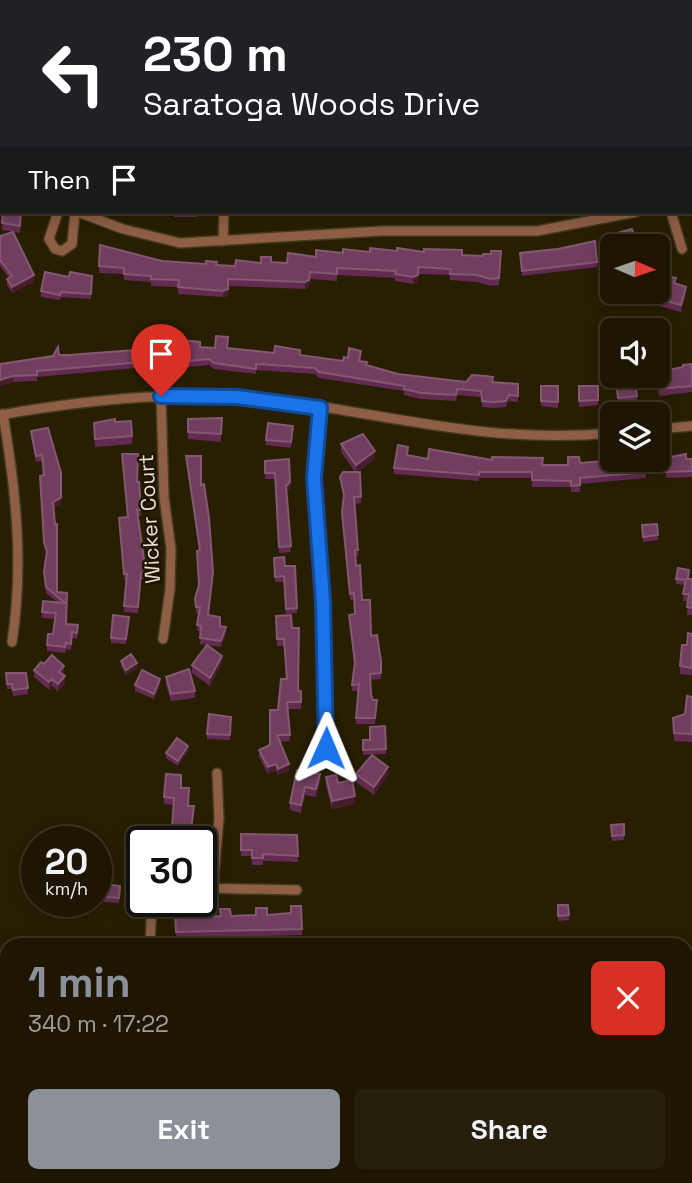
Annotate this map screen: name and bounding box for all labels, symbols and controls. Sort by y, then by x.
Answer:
text: 230 m [143,23,288,85]
icon: left [28,28,119,119]
text: Saratoga Woods Drive [143,84,480,124]
icon: arrive [105,161,143,199]
text: Then [28,163,91,197]
north arrow [600,234,670,304]
map controls [600,234,670,472]
button: sound [600,318,670,388]
pin [131,324,191,396]
icon: arrive [142,335,180,373]
button: layers [600,402,670,472]
street label: Wicker Court [132,454,166,584]
position arrow [289,711,363,785]
speed limit sign: 30 [126,826,217,917]
text: 20 [45,840,88,884]
text: km/h [45,877,88,900]
text: 1 min [28,956,131,1009]
button: close [591,961,665,1035]
text: 340 m · 17:22 [28,1009,169,1039]
button: Exit [28,1089,340,1169]
button: Share [354,1089,665,1169]

